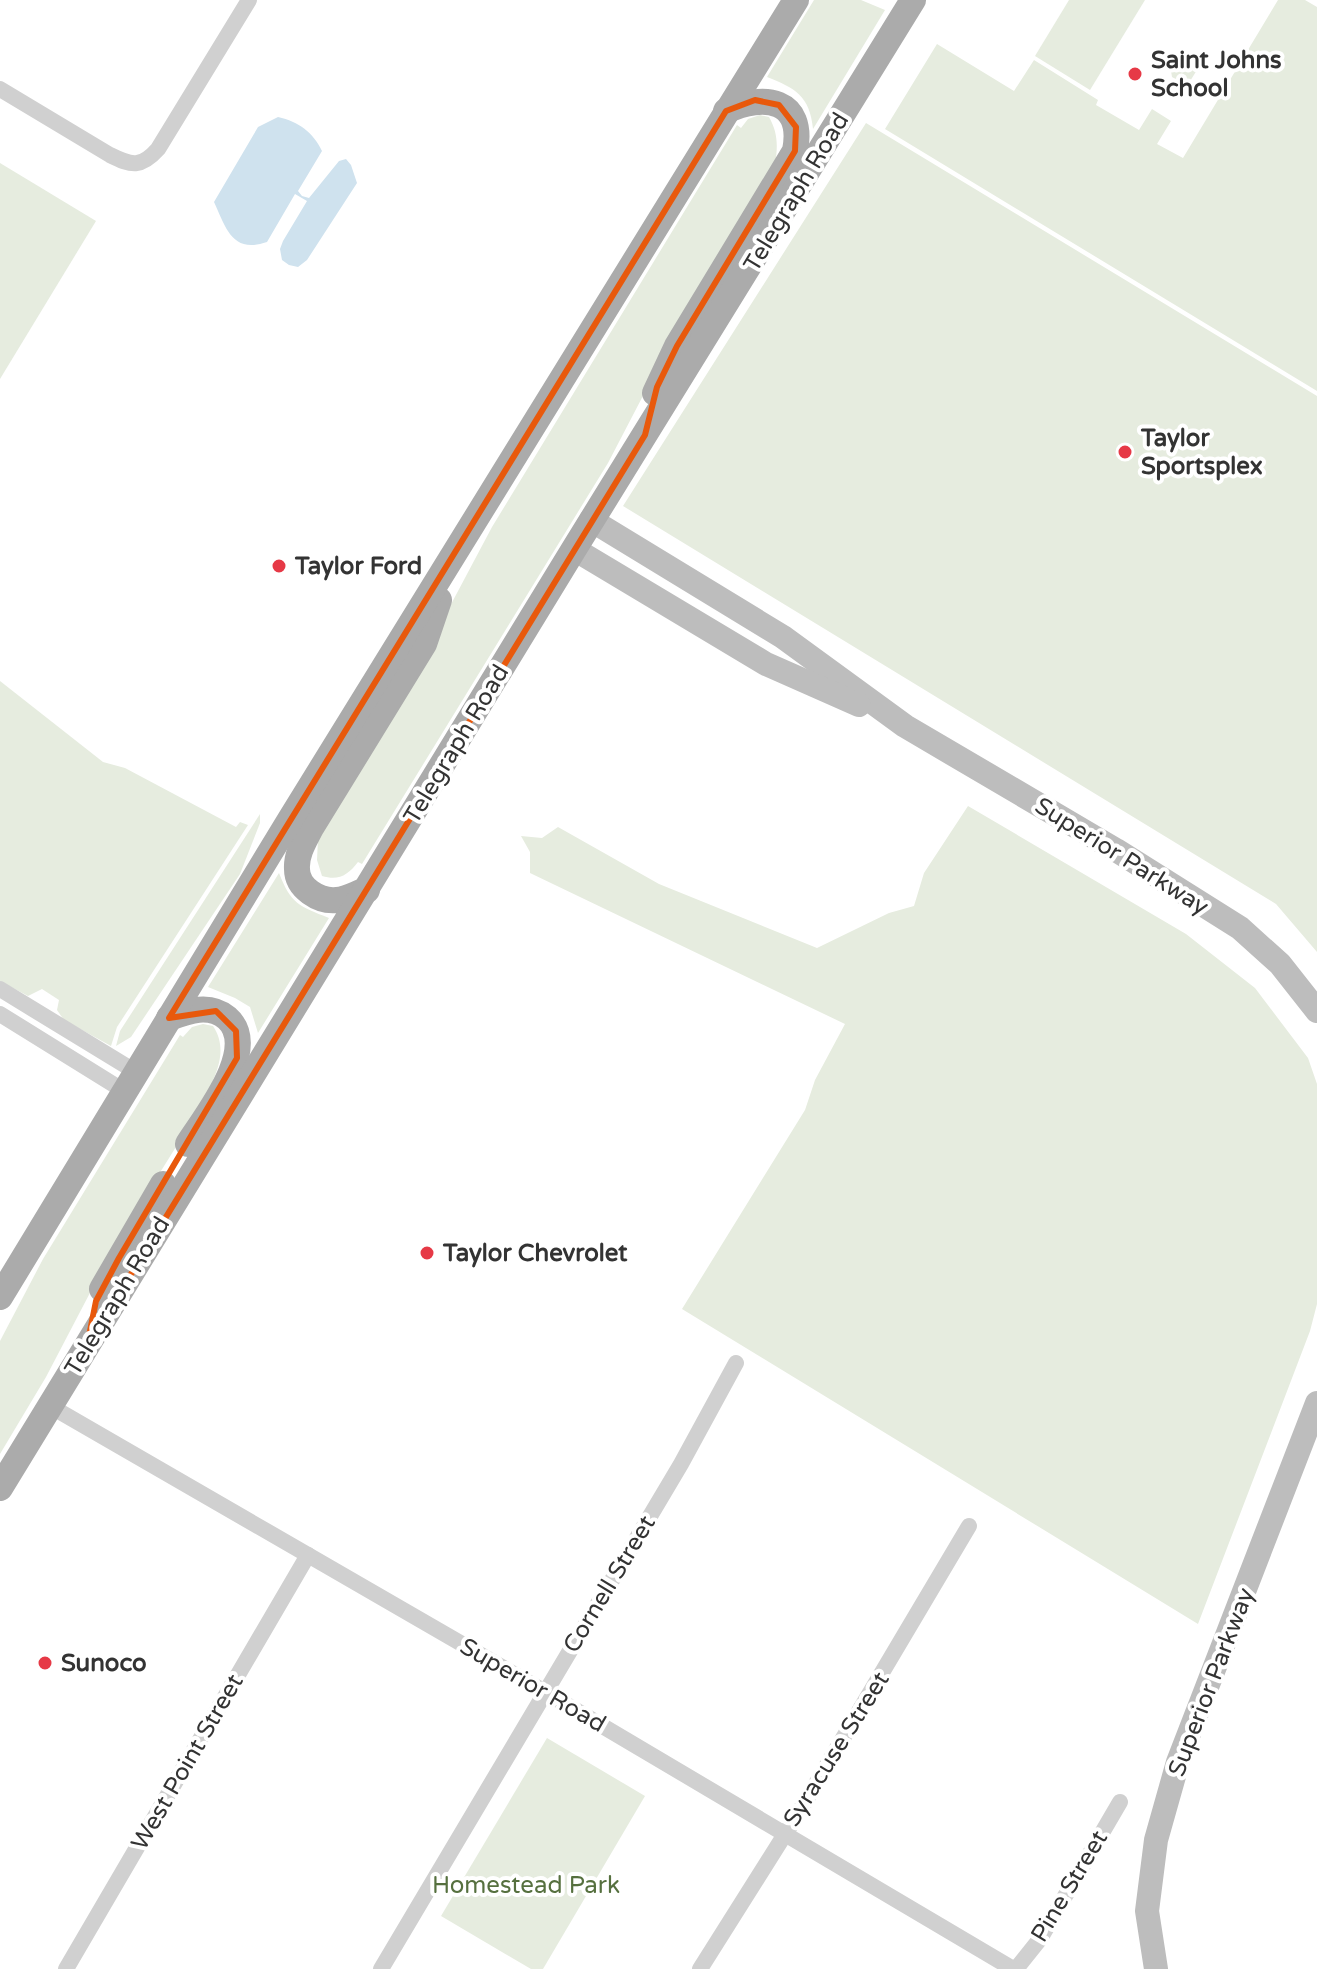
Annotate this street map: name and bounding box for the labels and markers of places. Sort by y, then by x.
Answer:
place label: Saint Johns School [1151,46,1282,103]
marker: Saint Johns School [1126,65,1144,83]
place label: Taylor Sportsplex [1140,424,1263,481]
marker: Taylor Sportsplex [1116,443,1134,461]
place label: Taylor Ford [294,552,422,581]
marker: Taylor Ford [270,557,288,575]
place label: Taylor Chevrolet [442,1239,628,1268]
marker: Taylor Chevrolet [418,1244,436,1262]
place label: Sunoco [61,1649,147,1678]
marker: Sunoco [36,1654,54,1672]

